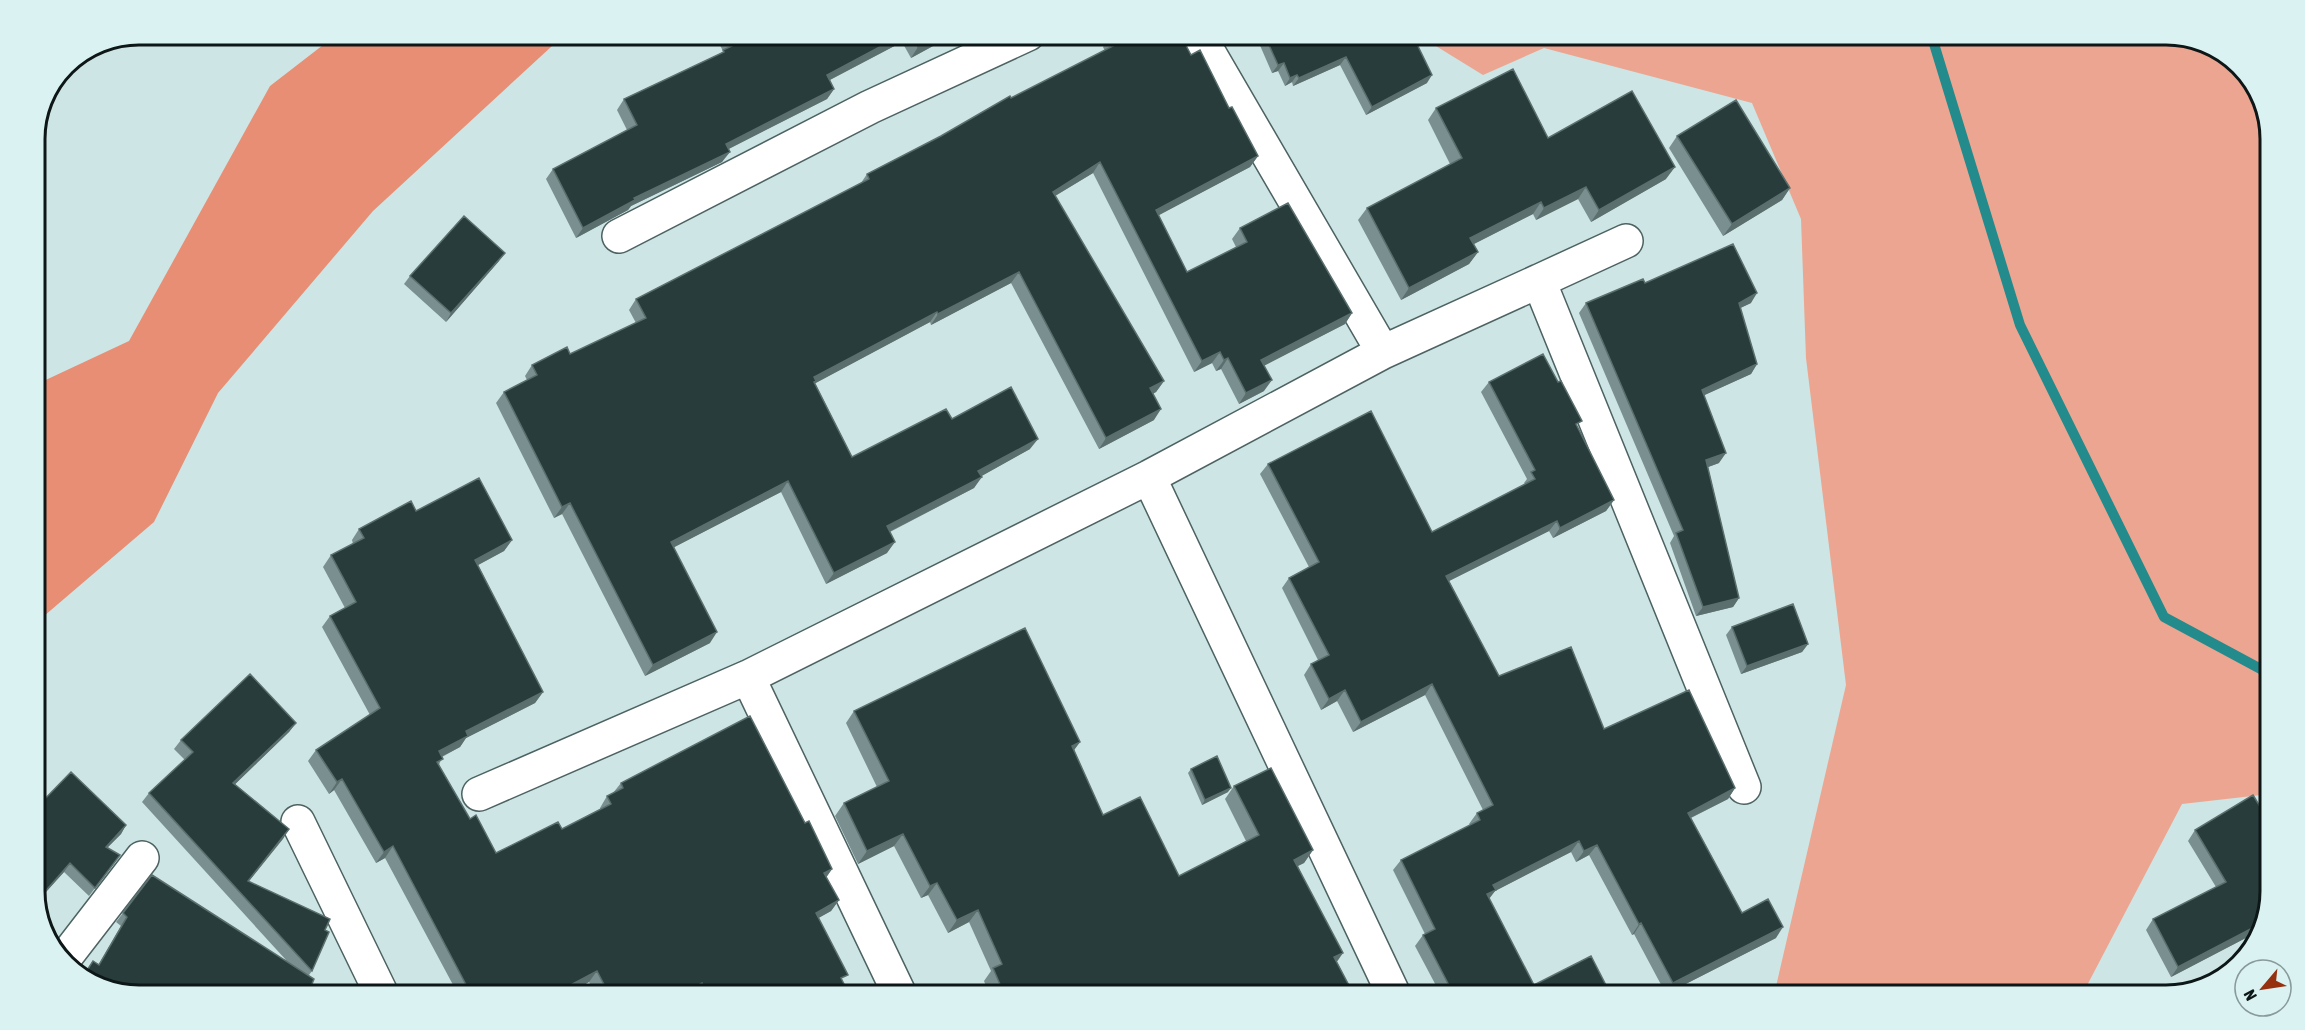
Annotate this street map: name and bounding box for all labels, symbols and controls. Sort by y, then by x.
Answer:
north arrow [2233,958,2293,1018]
text: N [2240,987,2260,1004]

